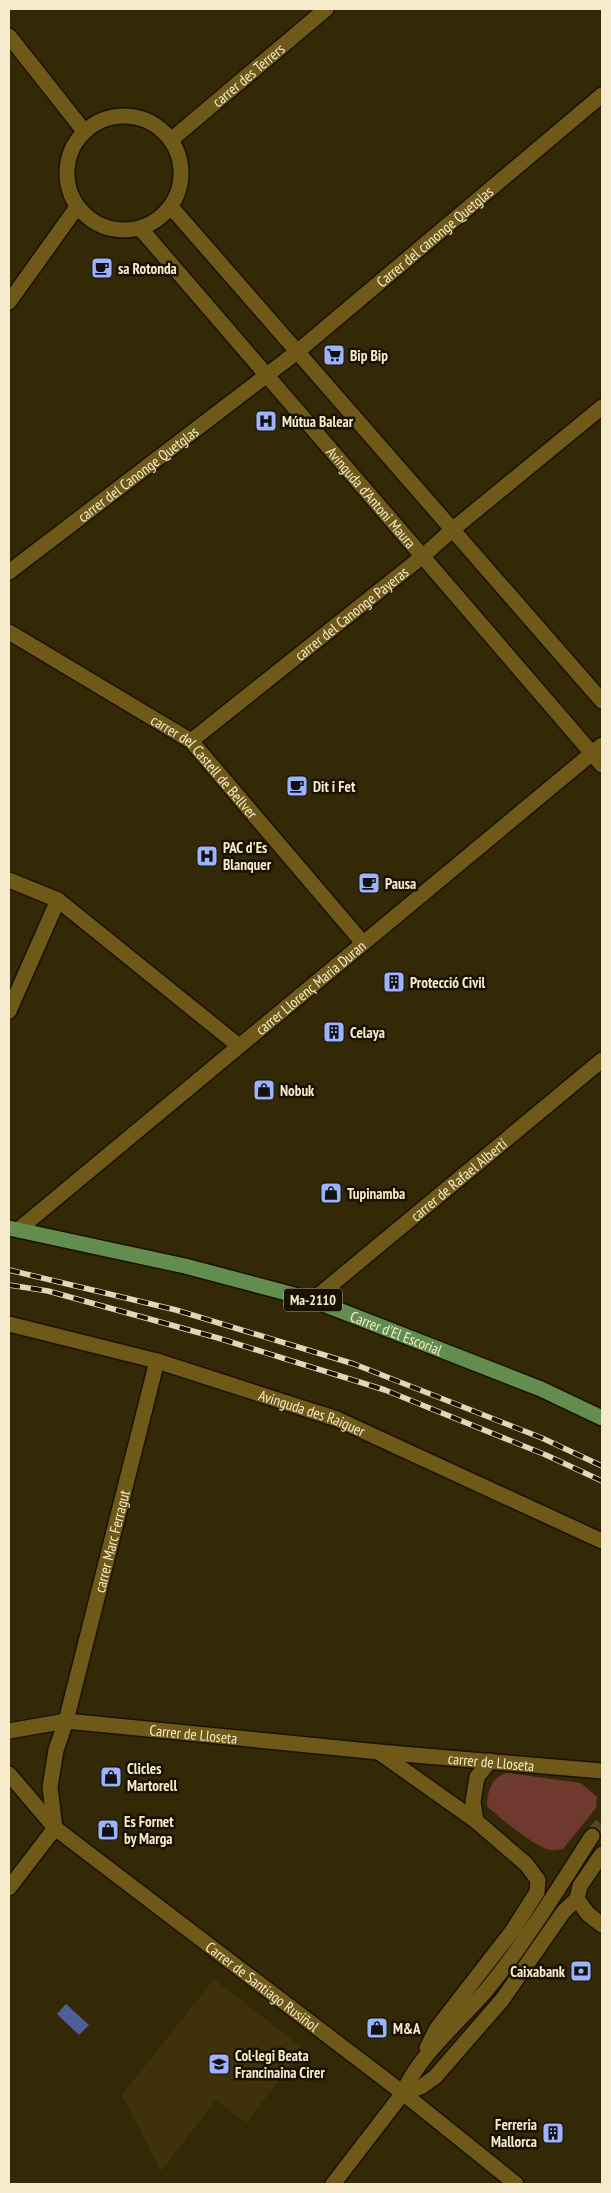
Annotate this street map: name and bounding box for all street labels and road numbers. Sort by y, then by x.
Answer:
street label: carrer des Terrers [208,39,288,111]
street label: Carrer del canonge Quetglas [372,182,497,291]
street label: carrer del Canonge Quetglas [74,422,202,526]
street label: Avinguda d'Antoni Maura [323,442,421,552]
street label: carrer del Canonge Payeras [291,562,412,664]
street label: carrer del Castell de Bellver [148,710,263,823]
street label: carrer Llorenç Maria Duran [251,936,369,1039]
street label: carrer de Rafael Albertí [406,1133,511,1225]
road number: Ma-2110 [284,1288,342,1312]
street label: Carrer d'El Escorial [348,1306,445,1359]
street label: Avinguda des Raiguer [256,1385,369,1441]
street label: carrer Marc Ferragut [89,1488,134,1594]
street label: Carrer de Lloseta [149,1720,238,1747]
street label: carrer de Lloseta [447,1748,535,1775]
street label: Carrer de Santiago Rusiñol [202,1937,324,2036]

